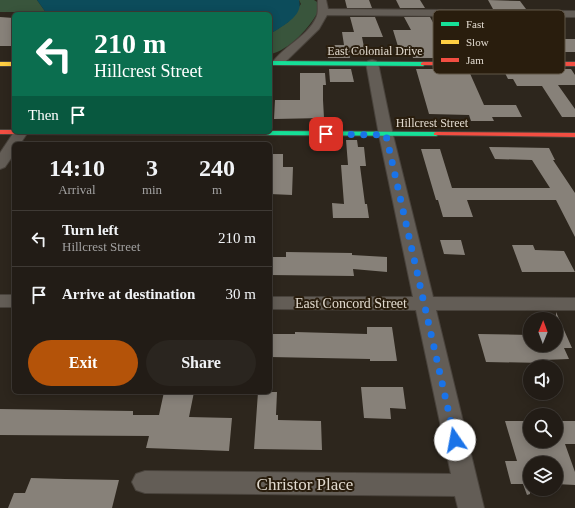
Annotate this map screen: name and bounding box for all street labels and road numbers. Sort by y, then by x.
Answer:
street label: East Colonial Drive [327,44,423,58]
street label: Hillcrest Street [396,116,469,130]
street label: East Concord Street [295,296,407,311]
street label: Christor Place [257,475,353,494]

